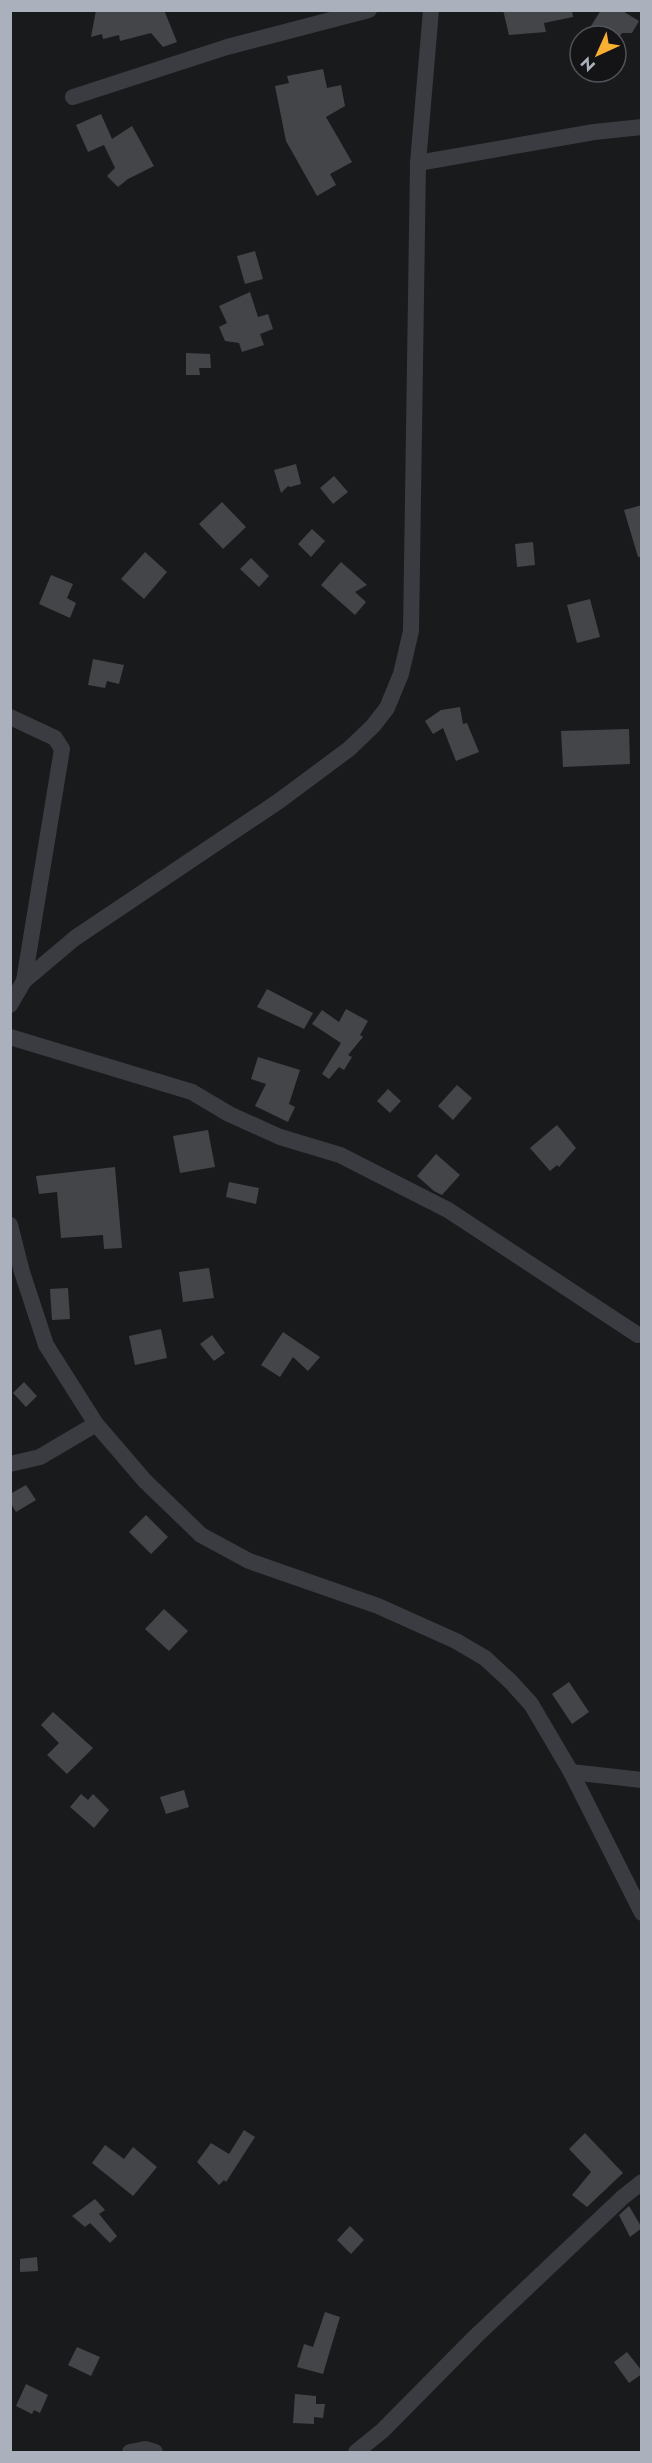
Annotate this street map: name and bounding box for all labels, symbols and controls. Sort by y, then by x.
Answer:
north arrow [568,24,628,84]
text: N [575,52,600,77]

